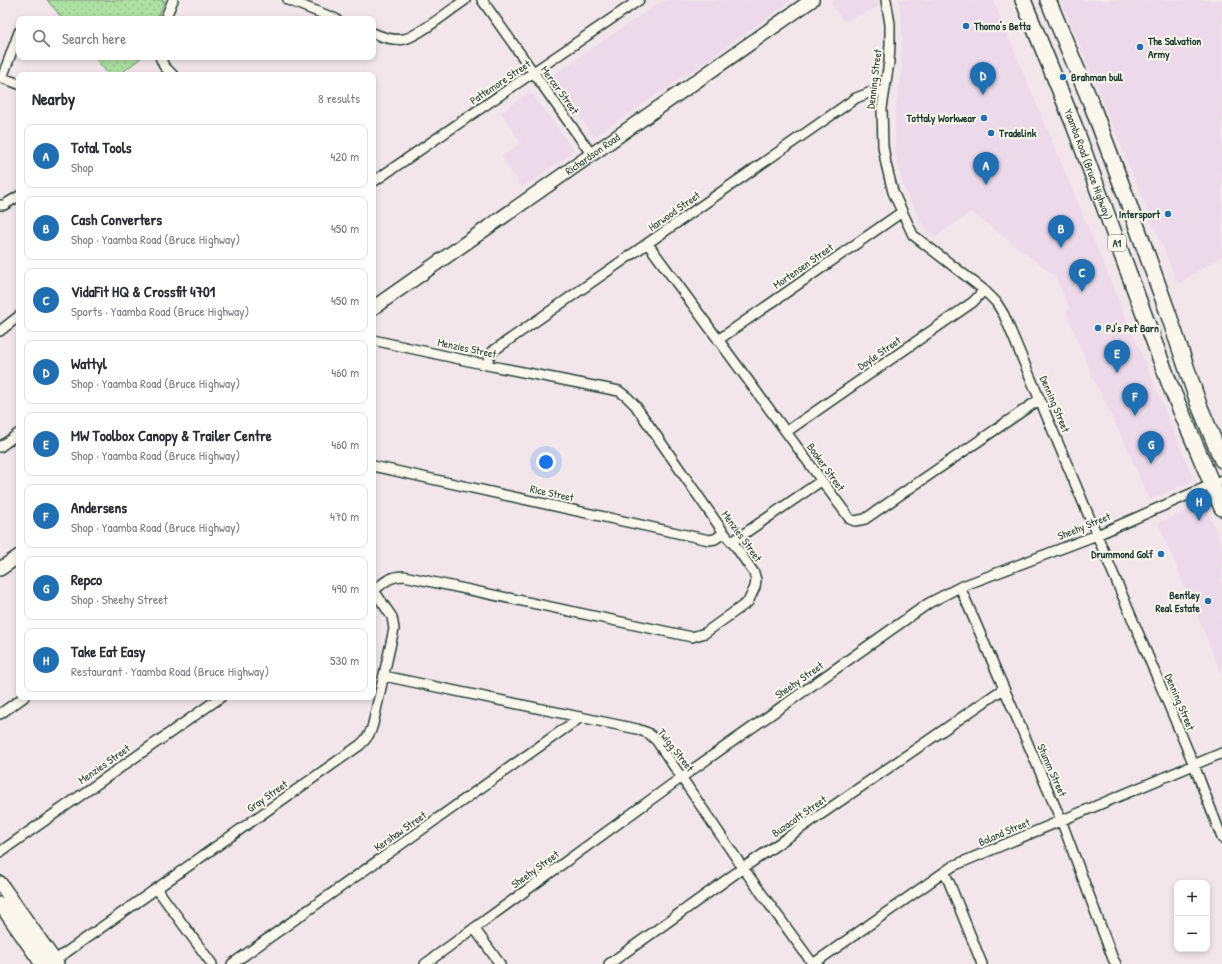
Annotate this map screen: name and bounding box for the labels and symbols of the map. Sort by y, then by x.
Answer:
place label: Thomo's Betta [973,19,1031,33]
marker: Thomo's Betta [961,21,971,31]
place label: The Salvation Army [1147,34,1201,62]
marker: The Salvation Army [1135,42,1145,52]
street label: Denning Street [863,48,885,110]
street label: Pattemore Street [467,56,533,107]
pin: D [970,62,996,95]
street label: Mercer Street [538,63,582,117]
place label: Brahman bull [1071,70,1124,84]
marker: Brahman bull [1058,72,1068,82]
street label: Yaamba Road (Bruce Highway) [1061,107,1115,222]
place label: Tottaly Workwear [905,111,977,126]
marker: Tottaly Workwear [979,113,989,123]
place label: Tradelink [998,126,1037,140]
marker: Tradelink [986,128,996,138]
street label: Richardson Road [562,130,623,178]
pin: A [973,152,999,185]
street label: Harwood Street [645,188,703,234]
place label: Intersport [1119,207,1161,222]
marker: Intersport [1163,209,1173,219]
pin: B [1048,215,1074,248]
road number: A1 [1108,235,1126,251]
street label: Mortensen Street [770,240,836,292]
pin: C [1069,259,1095,292]
place label: PJ's Pet Barn [1106,321,1159,335]
marker: PJ's Pet Barn [1093,323,1103,333]
street label: Doyle Street [855,333,904,373]
street label: Menzies Street [436,335,498,361]
pin: E [1104,340,1130,373]
street label: Denning Street [1037,374,1073,435]
pin: F [1122,383,1148,416]
pin: G [1138,431,1164,464]
street label: Booker Street [804,440,848,494]
your location [536,452,556,472]
street label: Rice Street [529,482,575,504]
pin: H [1186,488,1212,521]
street label: Menzies Street [719,508,765,564]
street label: Sheehy Street [1055,509,1113,543]
place label: Drummond Golf [1091,547,1154,561]
marker: Drummond Golf [1156,549,1166,559]
place label: Bentley Real Estate [1156,588,1201,615]
marker: Bentley Real Estate [1203,596,1213,606]
street label: Sheehy Street [772,658,826,702]
street label: Denning Street [1162,672,1198,733]
street label: Twigg Street [655,726,697,774]
street label: Menzies Street [75,741,133,787]
street label: Stumm Street [1034,741,1070,799]
street label: Gray Street [244,777,290,815]
street label: Buzacott Street [769,792,829,840]
street label: Kershaw Street [371,808,429,854]
street label: Boland Street [976,815,1032,849]
street label: Sheehy Street [508,847,562,891]

